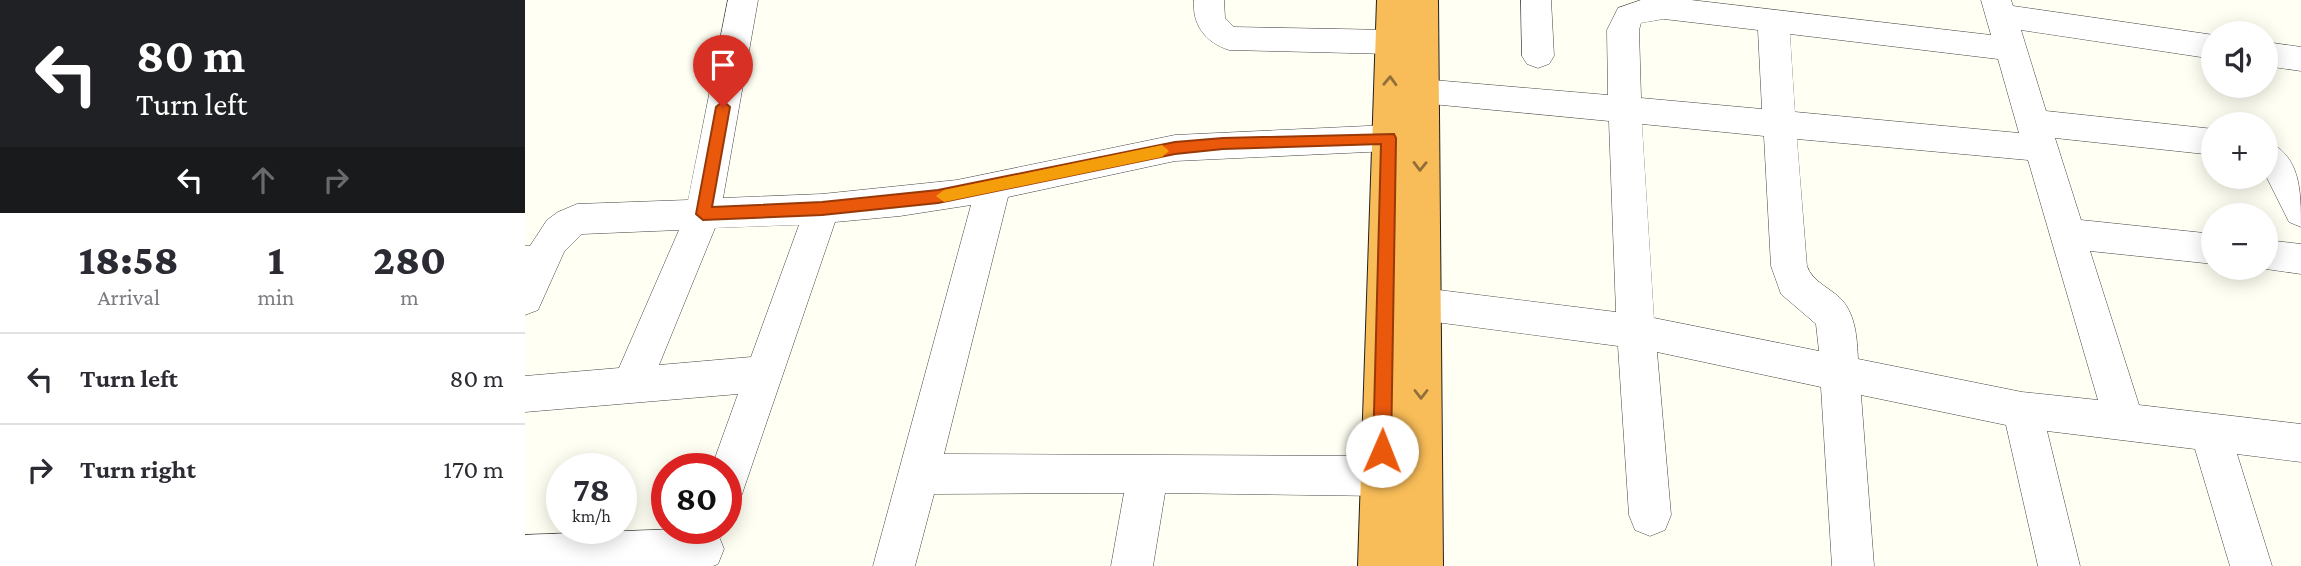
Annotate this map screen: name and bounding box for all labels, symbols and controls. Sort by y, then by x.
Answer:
map controls [2201,21,2278,280]
button: sound [2201,21,2278,98]
icon: left [21,28,112,119]
text: 80 m [136,28,245,83]
pin [693,35,753,107]
icon: arrive [704,46,742,84]
one-way arrow [1383,76,1398,87]
text: Turn left [136,86,247,122]
button: + [2201,112,2278,189]
icon: left [171,161,209,199]
icon: ahead [244,161,282,199]
icon: right [317,161,355,199]
one-way arrow [1412,161,1428,172]
button: − [2201,203,2278,280]
text: 18:58 [79,236,179,283]
text: 1 [268,236,284,283]
text: 280 [373,236,446,283]
text: Arrival [97,284,160,310]
text: min [257,284,294,310]
text: m [400,284,419,310]
icon: left [21,360,59,398]
text: Turn left [80,364,178,393]
text: 80 m [450,364,504,393]
one-way arrow [1414,388,1429,399]
position arrow [1345,414,1419,488]
icon: right [21,451,59,489]
speed limit sign: 80 [651,453,742,544]
text: Turn right [80,455,196,484]
text: 170 m [443,455,504,484]
text: 78 [573,470,610,509]
text: km/h [572,506,611,526]

